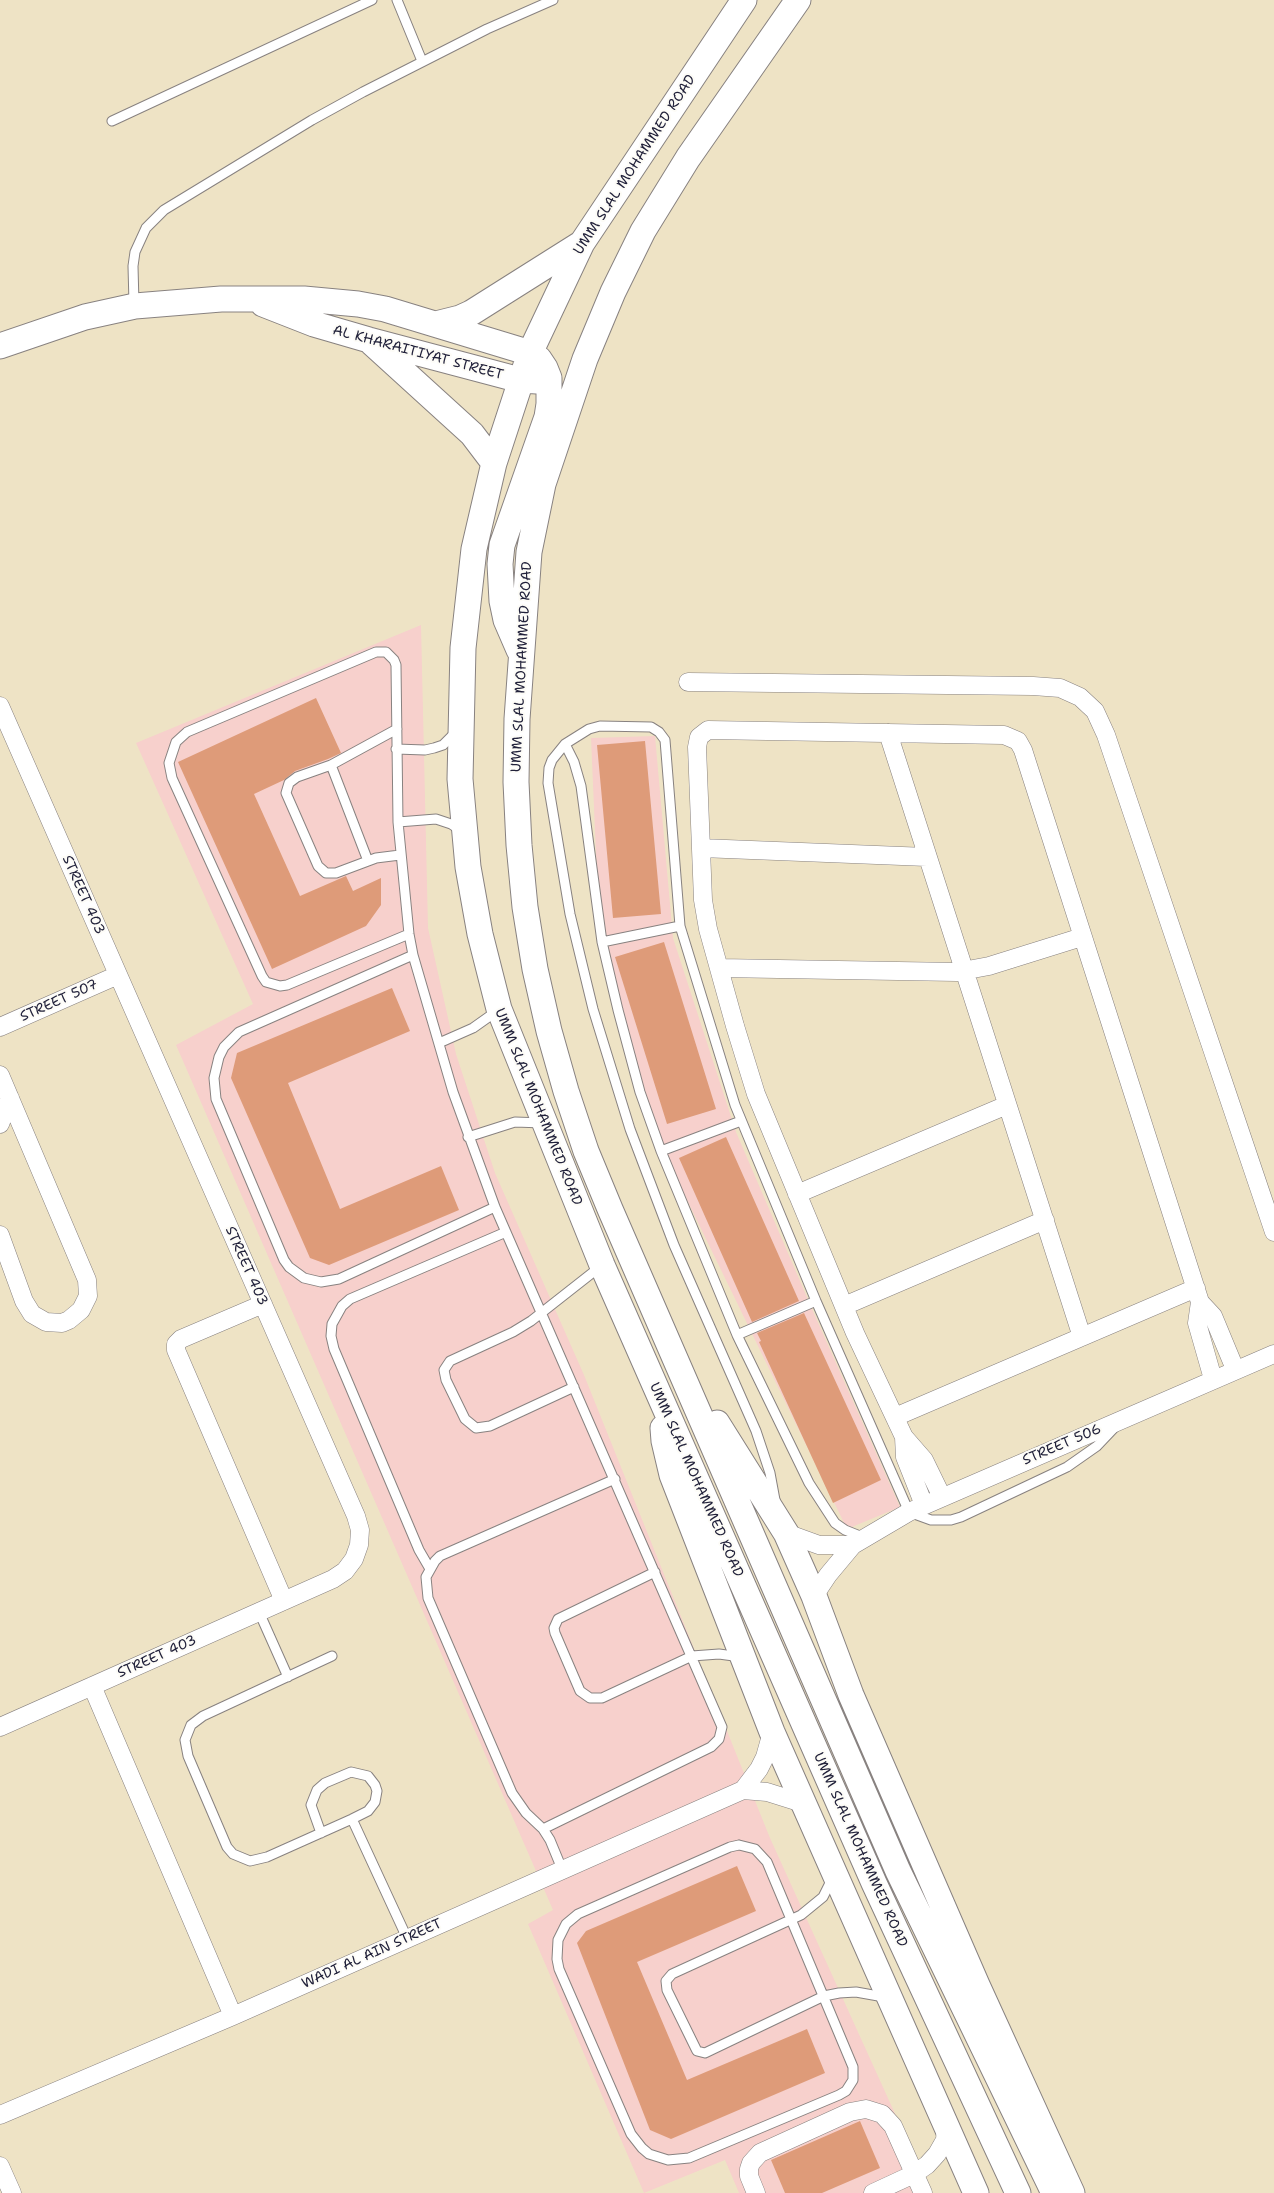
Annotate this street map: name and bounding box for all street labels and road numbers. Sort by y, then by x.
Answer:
street label: UMM SLAL MOHAMMED ROAD [570,72,700,258]
street label: AL KHARAITIYAT STREET [331,322,505,384]
street label: UMM SLAL MOHAMMED ROAD [508,561,536,773]
street label: STREET 403 [58,853,108,937]
street label: STREET 507 [17,976,101,1026]
street label: UMM SLAL MOHAMMED ROAD [491,1006,585,1208]
street label: STREET 403 [221,1224,271,1308]
street label: UMM SLAL MOHAMMED ROAD [645,1380,747,1580]
street label: STREET 506 [1020,1421,1104,1469]
street label: STREET 403 [115,1632,199,1682]
street label: UMM SLAL MOHAMMED ROAD [809,1750,911,1950]
street label: WADI AL AIN STREET [299,1916,445,1992]

